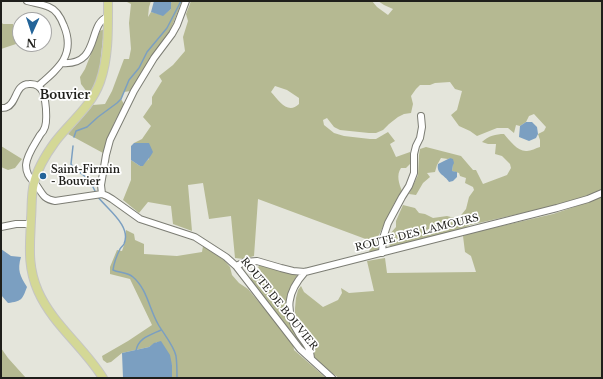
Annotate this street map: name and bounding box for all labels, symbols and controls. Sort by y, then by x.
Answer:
north arrow [12,12,52,52]
text: N [26,36,37,50]
district label: Bouvier [40,89,90,103]
place label: Saint-Firmin - Bouvier [51,164,120,188]
marker: Saint-Firmin - Bouvier [38,171,48,181]
street label: ROUTE DES LAMOURS [354,212,480,254]
street label: ROUTE DE BOUVIER [238,255,320,353]

